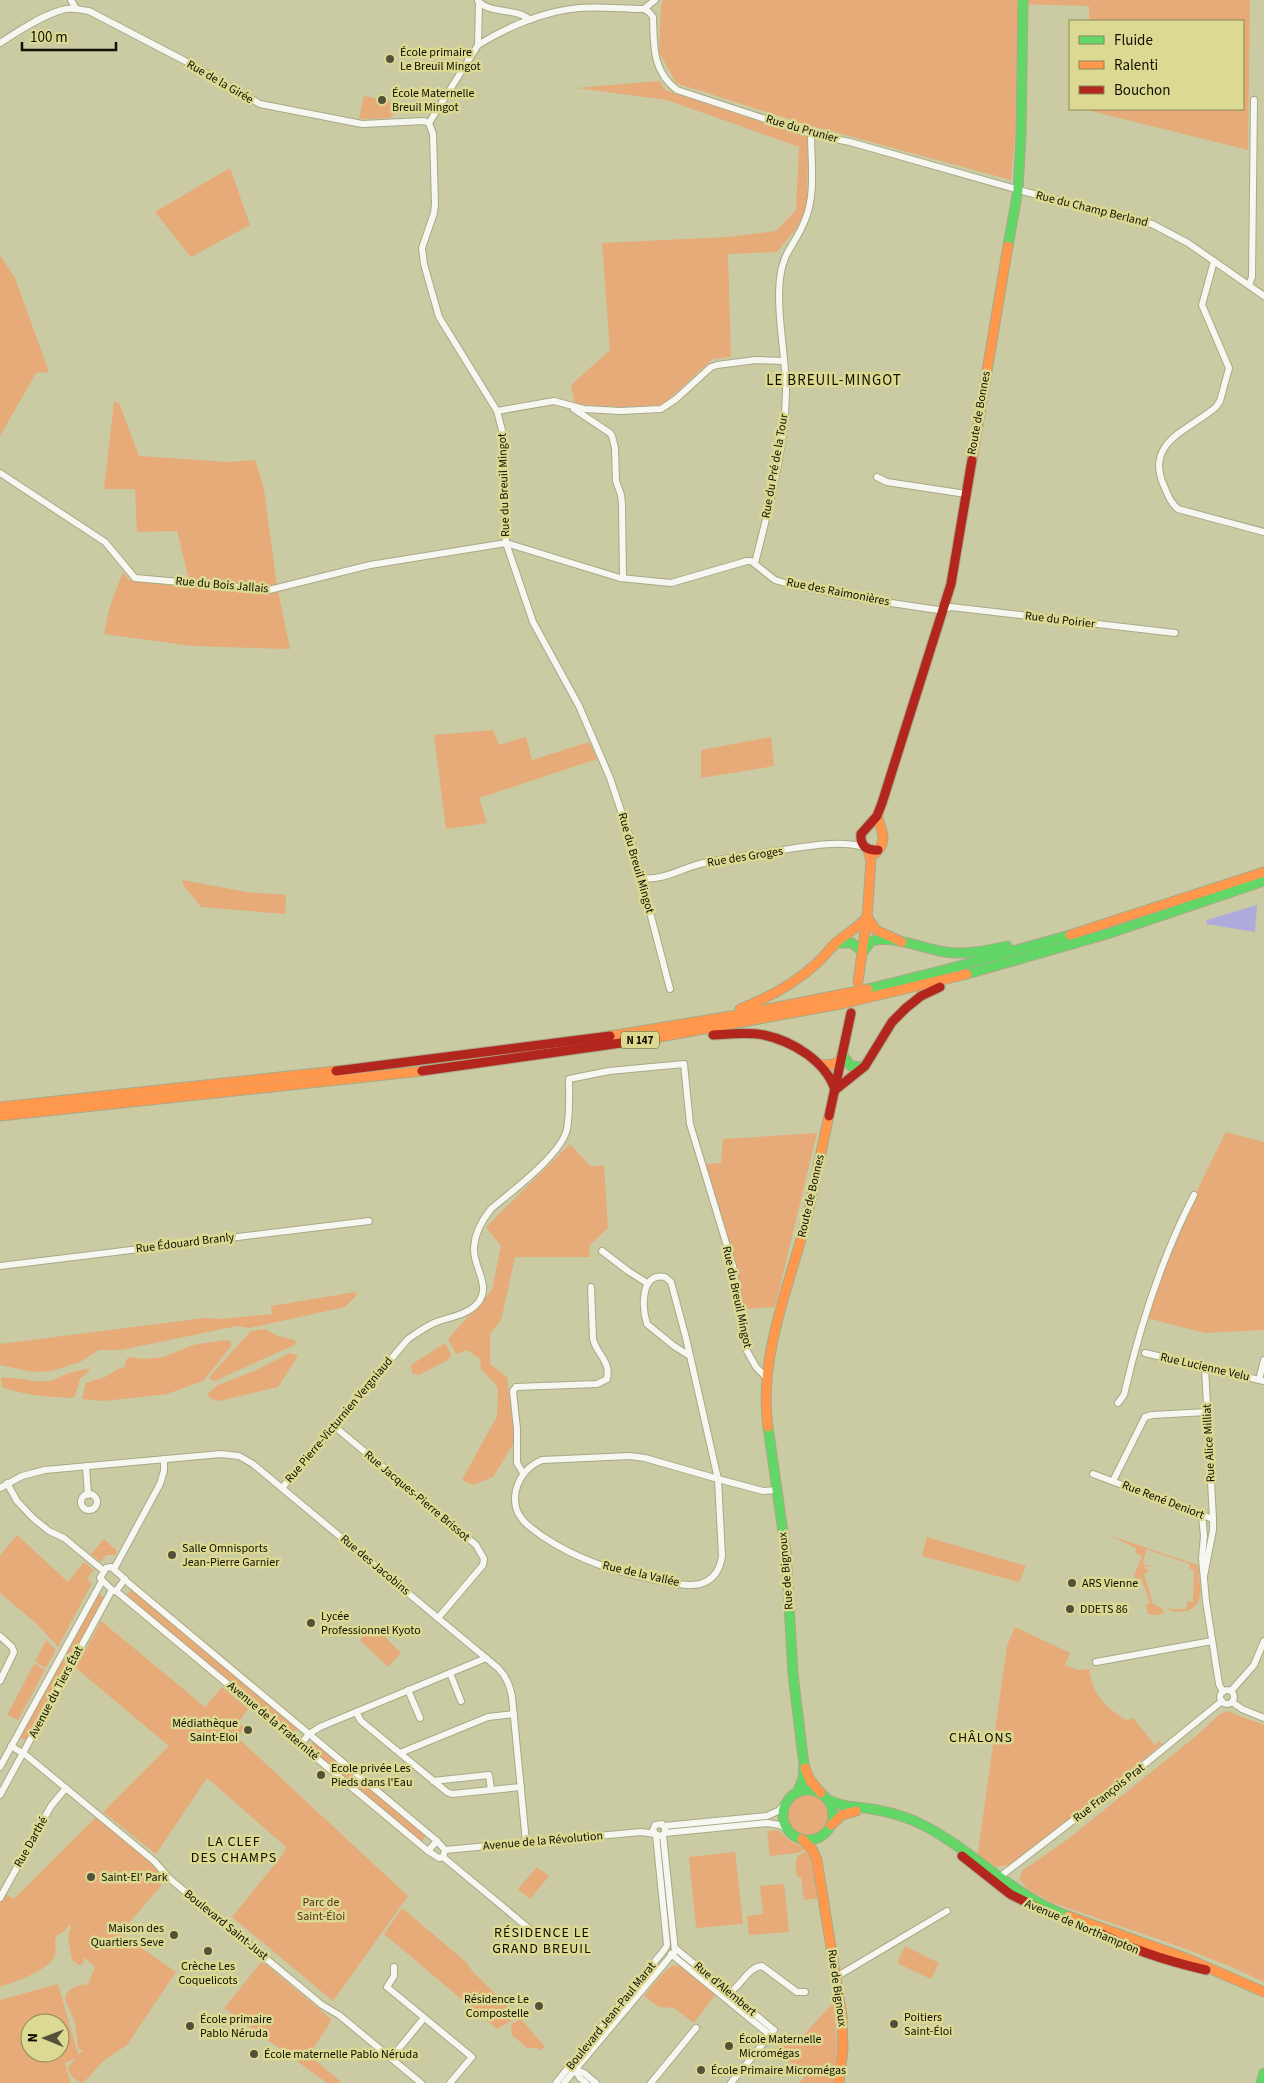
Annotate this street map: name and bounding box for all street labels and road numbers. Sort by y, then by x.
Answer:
street label: Rue de la Girée [183,56,257,108]
street label: Rue du Prunier [764,111,841,148]
street label: Rue du Champ Berland [1034,187,1150,231]
street label: Route de Bonnes [963,370,995,456]
street label: Rue du Pré de la Tour [757,412,793,520]
street label: Rue du Breuil Mingot [494,433,514,537]
street label: Rue du Bois Jallais [175,572,269,598]
street label: Rue des Raimonières [785,574,891,610]
street label: Rue du Poirier [1024,607,1097,633]
street label: Rue du Breuil Mingot [614,811,658,915]
street label: Rue des Groges [706,843,784,871]
road number: N 147 [621,1032,659,1048]
street label: Route de Bonnes [793,1153,829,1239]
street label: Rue Édouard Branly [135,1228,236,1257]
street label: Rue du Breuil Mingot [718,1244,756,1350]
street label: Rue Lucienne Velu [1159,1348,1251,1386]
street label: Rue Pierre-Victurnien Vergniaud [281,1353,397,1487]
street label: Rue Alice Milliat [1198,1403,1220,1483]
street label: Rue Jacques-Pierre Brissot [360,1447,474,1545]
street label: Rue René Deniort [1119,1477,1207,1523]
street label: Rue des Jacobins [336,1531,414,1599]
street label: Rue de Bignoux [774,1531,798,1610]
street label: Rue de la Vallée [601,1557,681,1591]
street label: Avenue du Tiers État [25,1643,87,1741]
street label: Avenue de la Fraternité [224,1678,322,1764]
street label: Rue François Prat [1070,1760,1148,1826]
street label: Rue Darthé [10,1813,52,1871]
street label: Avenue de la Révolution [482,1827,604,1855]
street label: Boulevard Saint-Just [180,1886,272,1964]
street label: Avenue de Northampton [1022,1895,1142,1959]
street label: Rue de Bignoux [823,1948,851,2028]
street label: Boulevard Jean-Paul Marat [562,1958,660,2074]
street label: Rue d'Alembert [690,1958,760,2020]

